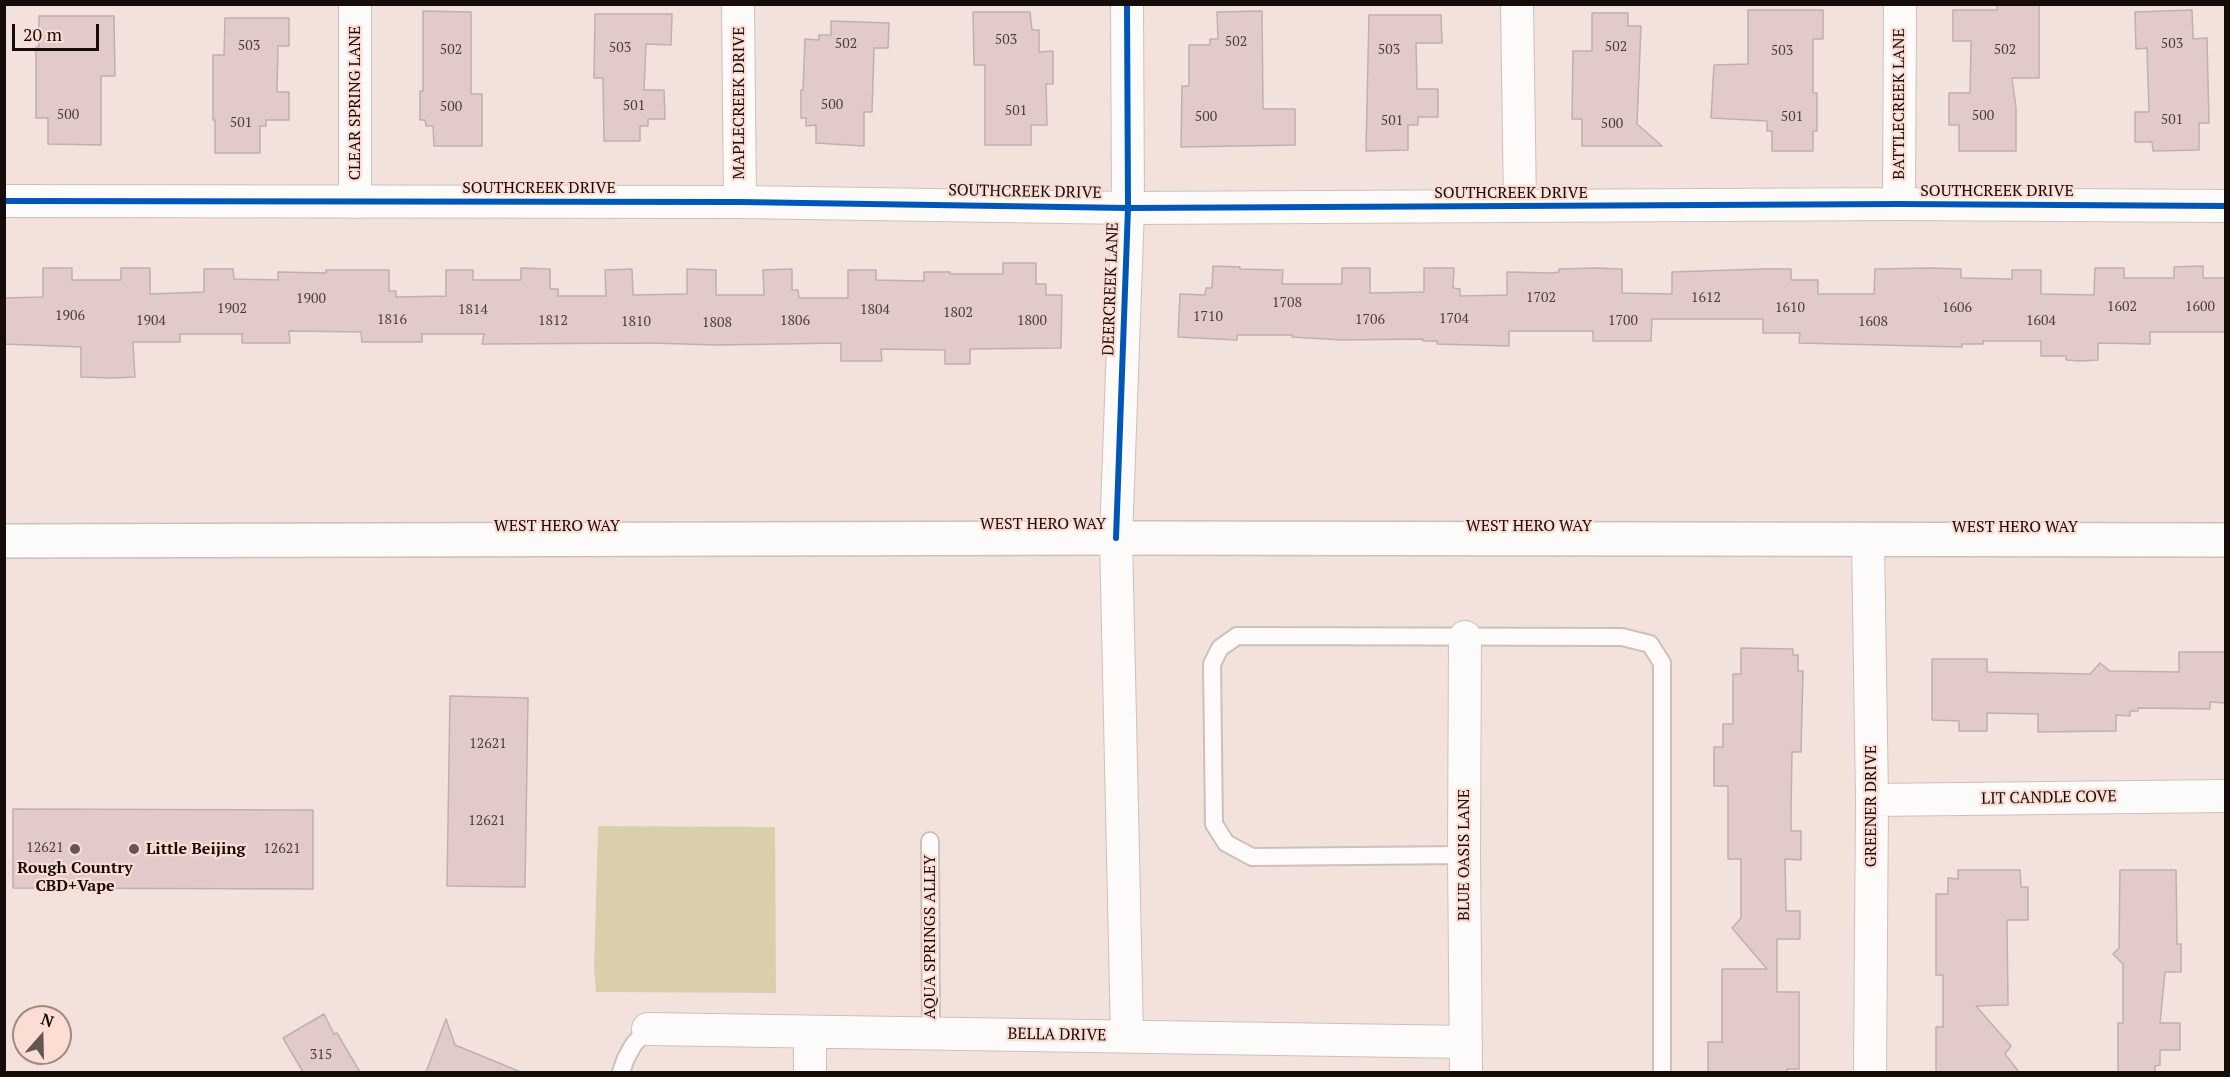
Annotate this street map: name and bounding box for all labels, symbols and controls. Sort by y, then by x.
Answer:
scale bar [15,12,102,50]
text: 20 m [23,22,62,46]
street label: CLEAR SPRING LANE [345,26,365,180]
street label: MAPLECREEK DRIVE [729,26,749,180]
street label: BATTLECREEK LANE [1889,28,1909,180]
house number: 503 [995,32,1017,48]
house number: 502 [1225,34,1247,50]
house number: 502 [835,36,857,52]
house number: 503 [2161,36,2183,52]
house number: 503 [238,38,260,54]
house number: 502 [1605,39,1627,55]
house number: 503 [609,40,631,56]
house number: 502 [440,42,462,58]
house number: 503 [1378,42,1400,58]
house number: 502 [1994,42,2016,58]
house number: 503 [1771,43,1793,59]
house number: 500 [821,97,843,113]
house number: 501 [623,98,645,114]
house number: 500 [440,99,462,115]
house number: 501 [1005,103,1027,119]
house number: 500 [57,107,79,123]
house number: 500 [1972,108,1994,124]
house number: 500 [1195,109,1217,125]
house number: 501 [1781,109,1803,125]
house number: 501 [2161,112,2183,128]
house number: 501 [1381,113,1403,129]
house number: 501 [230,115,252,131]
house number: 500 [1601,116,1623,132]
street label: SOUTHCREEK DRIVE [462,178,616,198]
street label: SOUTHCREEK DRIVE [948,181,1102,203]
street label: SOUTHCREEK DRIVE [1920,181,2074,201]
street label: SOUTHCREEK DRIVE [1434,183,1588,203]
street label: DEERCREEK LANE [1099,222,1123,356]
house number: 1702 [1526,290,1556,306]
house number: 1612 [1691,290,1721,306]
house number: 1900 [296,291,326,307]
house number: 1708 [1272,295,1302,311]
house number: 1602 [2107,299,2137,315]
house number: 1600 [2185,299,2215,315]
house number: 1610 [1775,300,1805,316]
house number: 1606 [1942,300,1972,316]
house number: 1902 [217,301,247,317]
house number: 1814 [458,302,488,318]
house number: 1804 [860,302,890,318]
house number: 1802 [943,305,973,321]
house number: 1906 [55,308,85,324]
house number: 1710 [1193,309,1223,325]
house number: 1704 [1439,311,1469,327]
house number: 1816 [377,312,407,328]
house number: 1706 [1355,312,1385,328]
house number: 1904 [136,313,166,329]
house number: 1812 [538,313,568,329]
house number: 1806 [780,313,810,329]
house number: 1800 [1017,313,1047,329]
house number: 1700 [1608,313,1638,329]
house number: 1604 [2026,313,2056,329]
house number: 1810 [621,314,651,330]
house number: 1608 [1858,314,1888,330]
house number: 1808 [702,315,732,331]
street label: WEST HERO WAY [980,514,1106,534]
street label: WEST HERO WAY [494,516,620,536]
street label: WEST HERO WAY [1466,516,1592,536]
street label: WEST HERO WAY [1952,517,2078,537]
house number: 12621 [469,736,507,752]
street label: GREENER DRIVE [1861,745,1881,867]
street label: LIT CANDLE COVE [1981,787,2117,809]
street label: BLUE OASIS LANE [1454,789,1474,921]
house number: 12621 [468,813,506,829]
place label: Little Beijing [146,839,246,859]
house number: 12621 [26,840,64,856]
house number: 12621 [263,841,301,857]
marker: Rough Country CBD+Vape [68,842,82,856]
marker: Little Beijing [127,842,141,856]
street label: AQUA SPRINGS ALLEY [920,855,940,1019]
place label: Rough Country CBD+Vape [17,858,133,896]
north arrow [12,1005,72,1065]
text: N [38,1008,57,1032]
street label: BELLA DRIVE [1007,1025,1107,1045]
house number: 315 [310,1047,332,1063]

